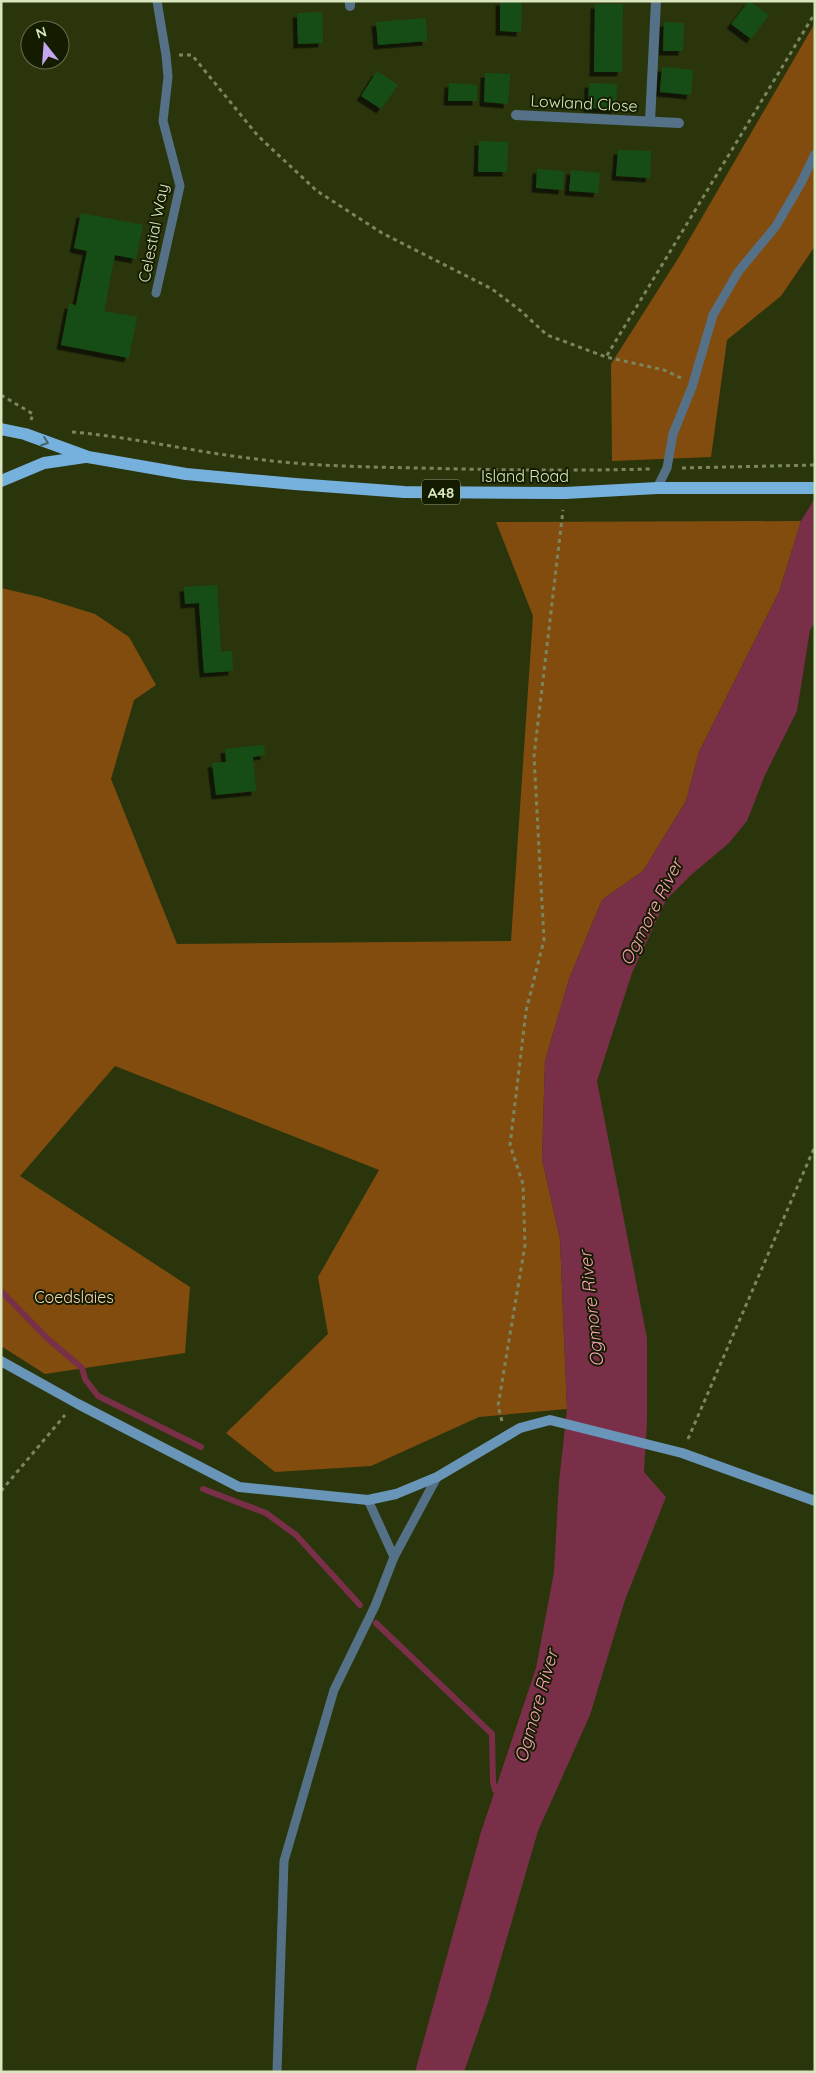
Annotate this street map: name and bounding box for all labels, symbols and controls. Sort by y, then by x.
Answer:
north arrow [20,20,70,70]
text: N [34,22,49,43]
street label: Lowland Close [530,90,638,116]
street label: Celestial Way [134,182,172,284]
one-way arrow [40,436,49,446]
street label: Island Road [481,466,569,486]
road number: A48 [422,480,460,504]
water label: Ogmore River [614,853,689,969]
water label: Ogmore River [573,1248,609,1368]
park label: Coedslaies [34,1287,114,1307]
water label: Ogmore River [509,1645,564,1765]

